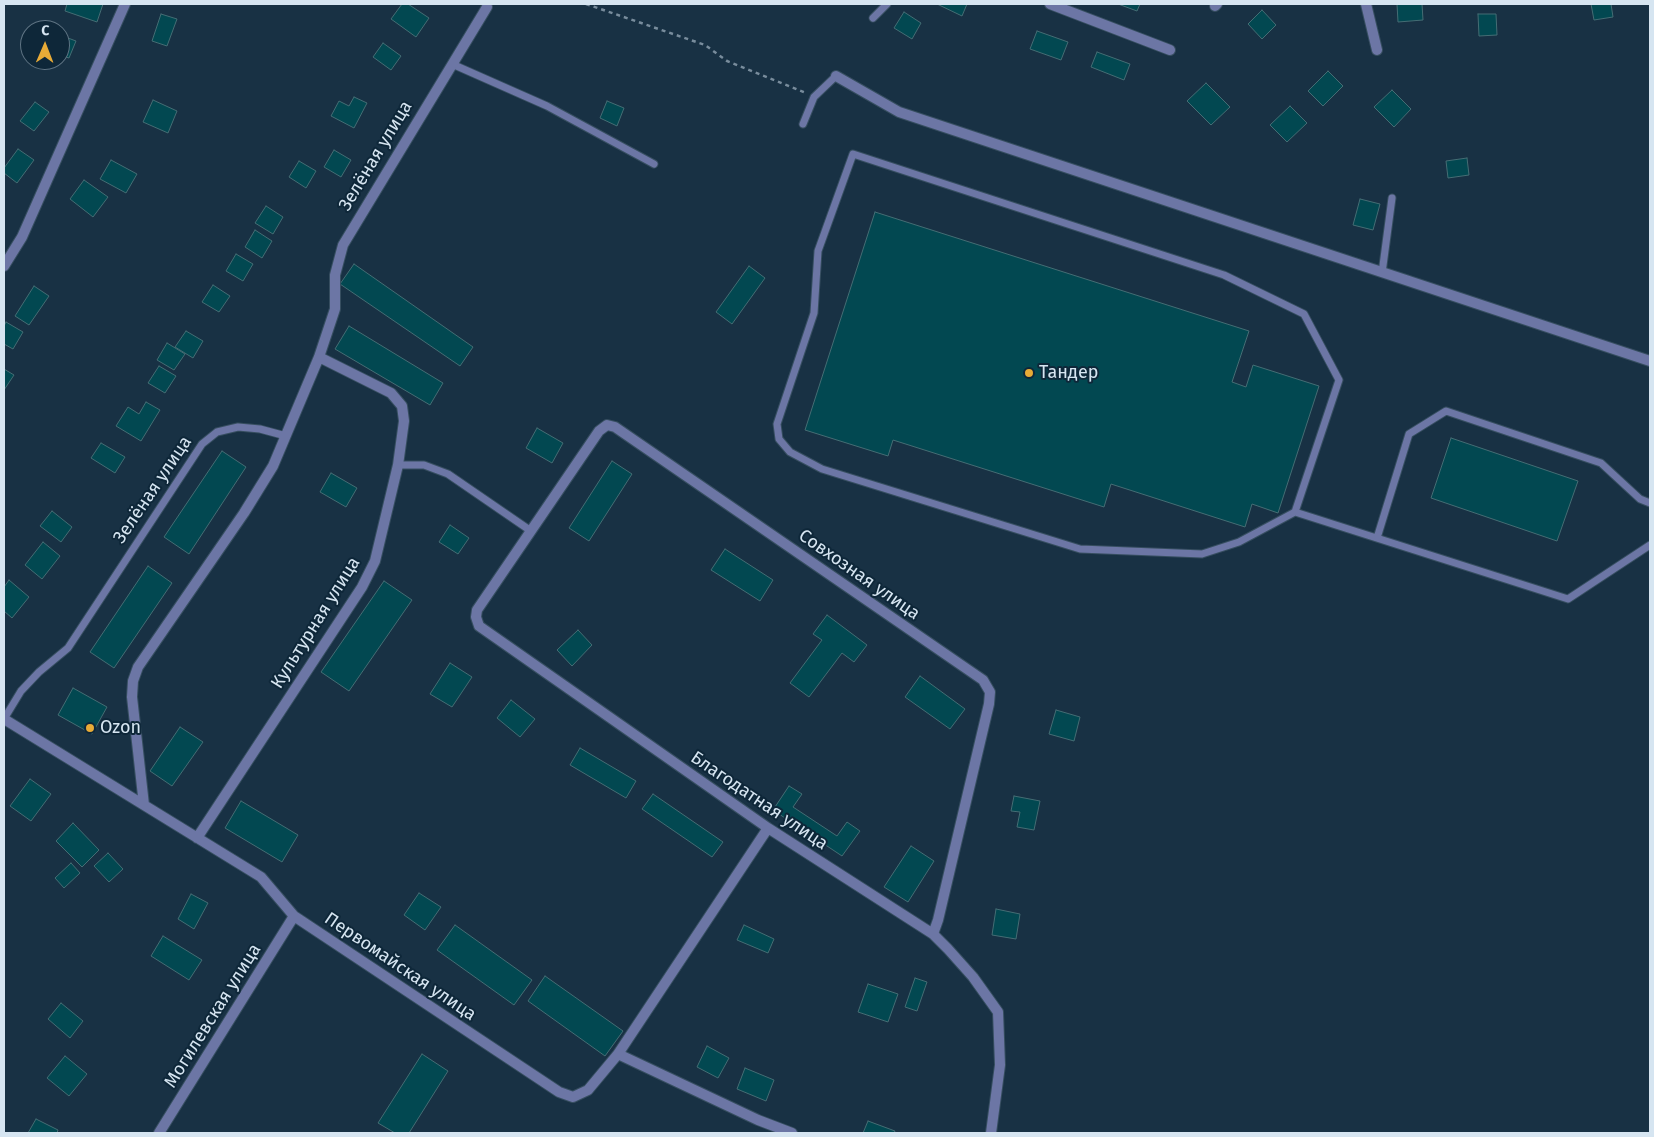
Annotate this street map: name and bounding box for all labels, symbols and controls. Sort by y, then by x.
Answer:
north arrow [20,20,70,70]
text: С [41,22,49,39]
street label: Зелёная улица [335,97,417,215]
place label: Тандер [1039,362,1098,384]
marker: Тандер [1023,367,1035,379]
street label: Зелёная улица [109,432,197,548]
street label: Совхозная улица [794,525,924,625]
street label: Культурная улица [267,553,365,693]
place label: Ozon [100,717,141,739]
marker: Ozon [84,722,96,734]
street label: Благодатная улица [686,747,832,855]
street label: Первомайская улица [320,908,480,1026]
street label: Могилевская улица [160,940,266,1092]

